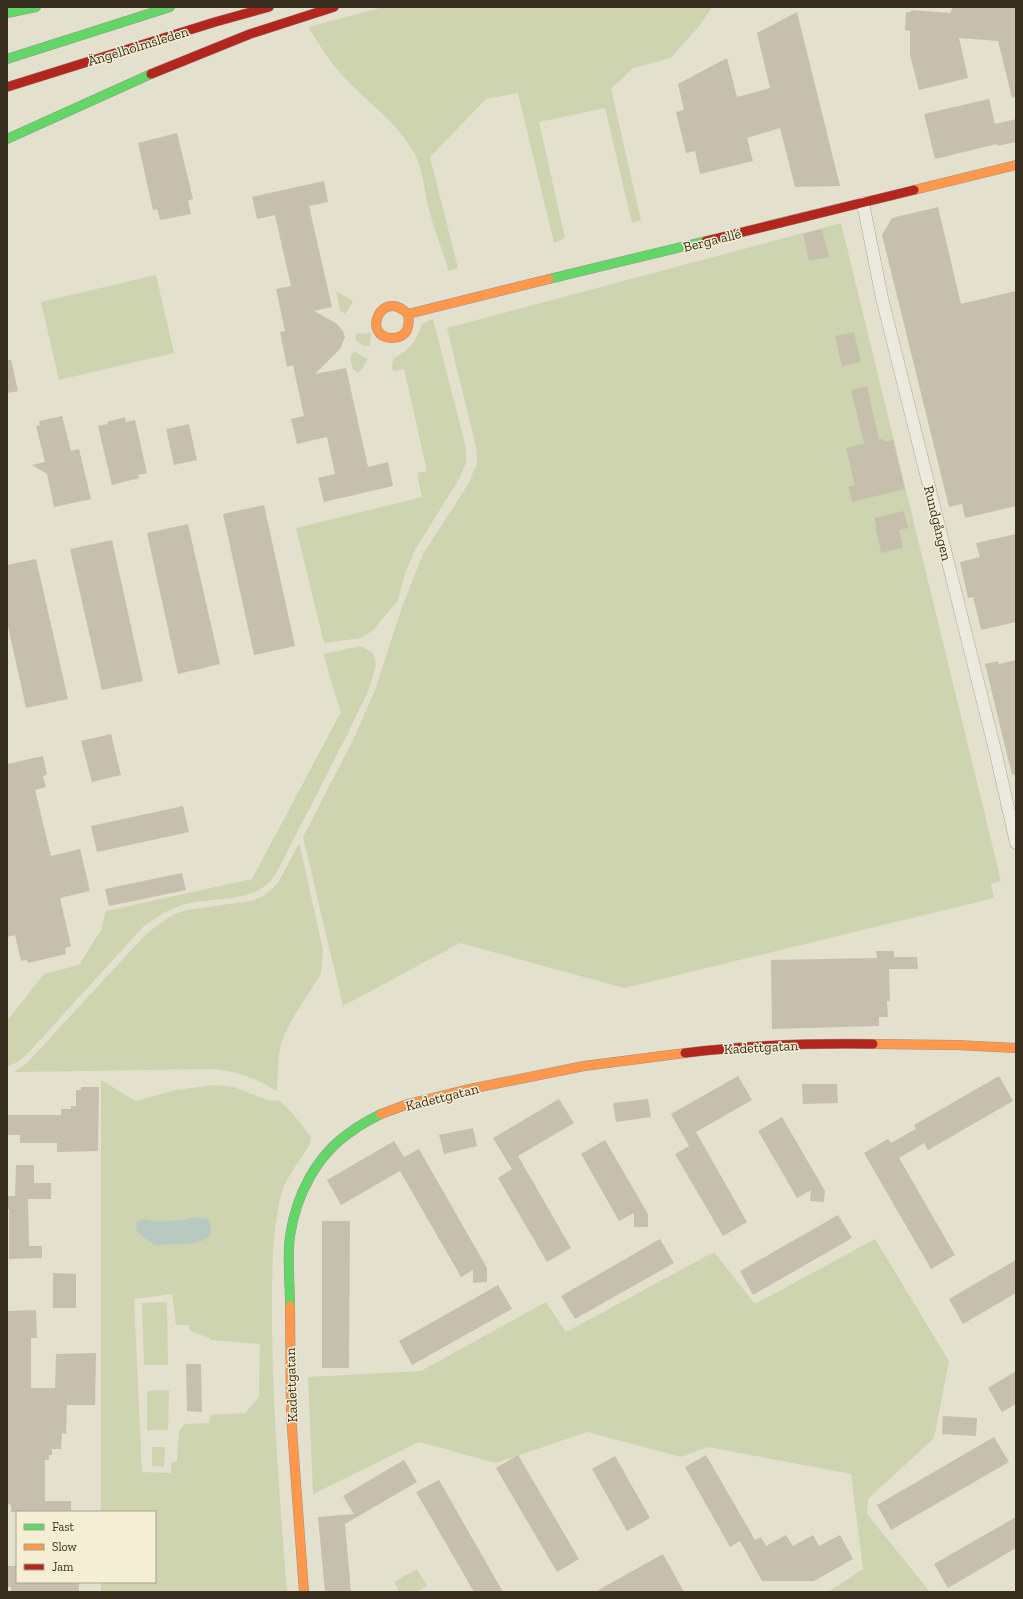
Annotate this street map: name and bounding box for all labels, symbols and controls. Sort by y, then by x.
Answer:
street label: Ängelholmsleden [86,23,191,70]
street label: Berga allé [681,225,743,256]
street label: Rundgången [920,484,955,563]
street label: Kadettgatan [723,1037,799,1058]
street label: Kadettgatan [404,1080,480,1115]
street label: Kadettgatan [282,1347,301,1423]
legend [16,1511,156,1583]
text: Fast [52,1520,75,1534]
text: Slow [52,1540,78,1554]
text: Jam [52,1560,74,1574]

